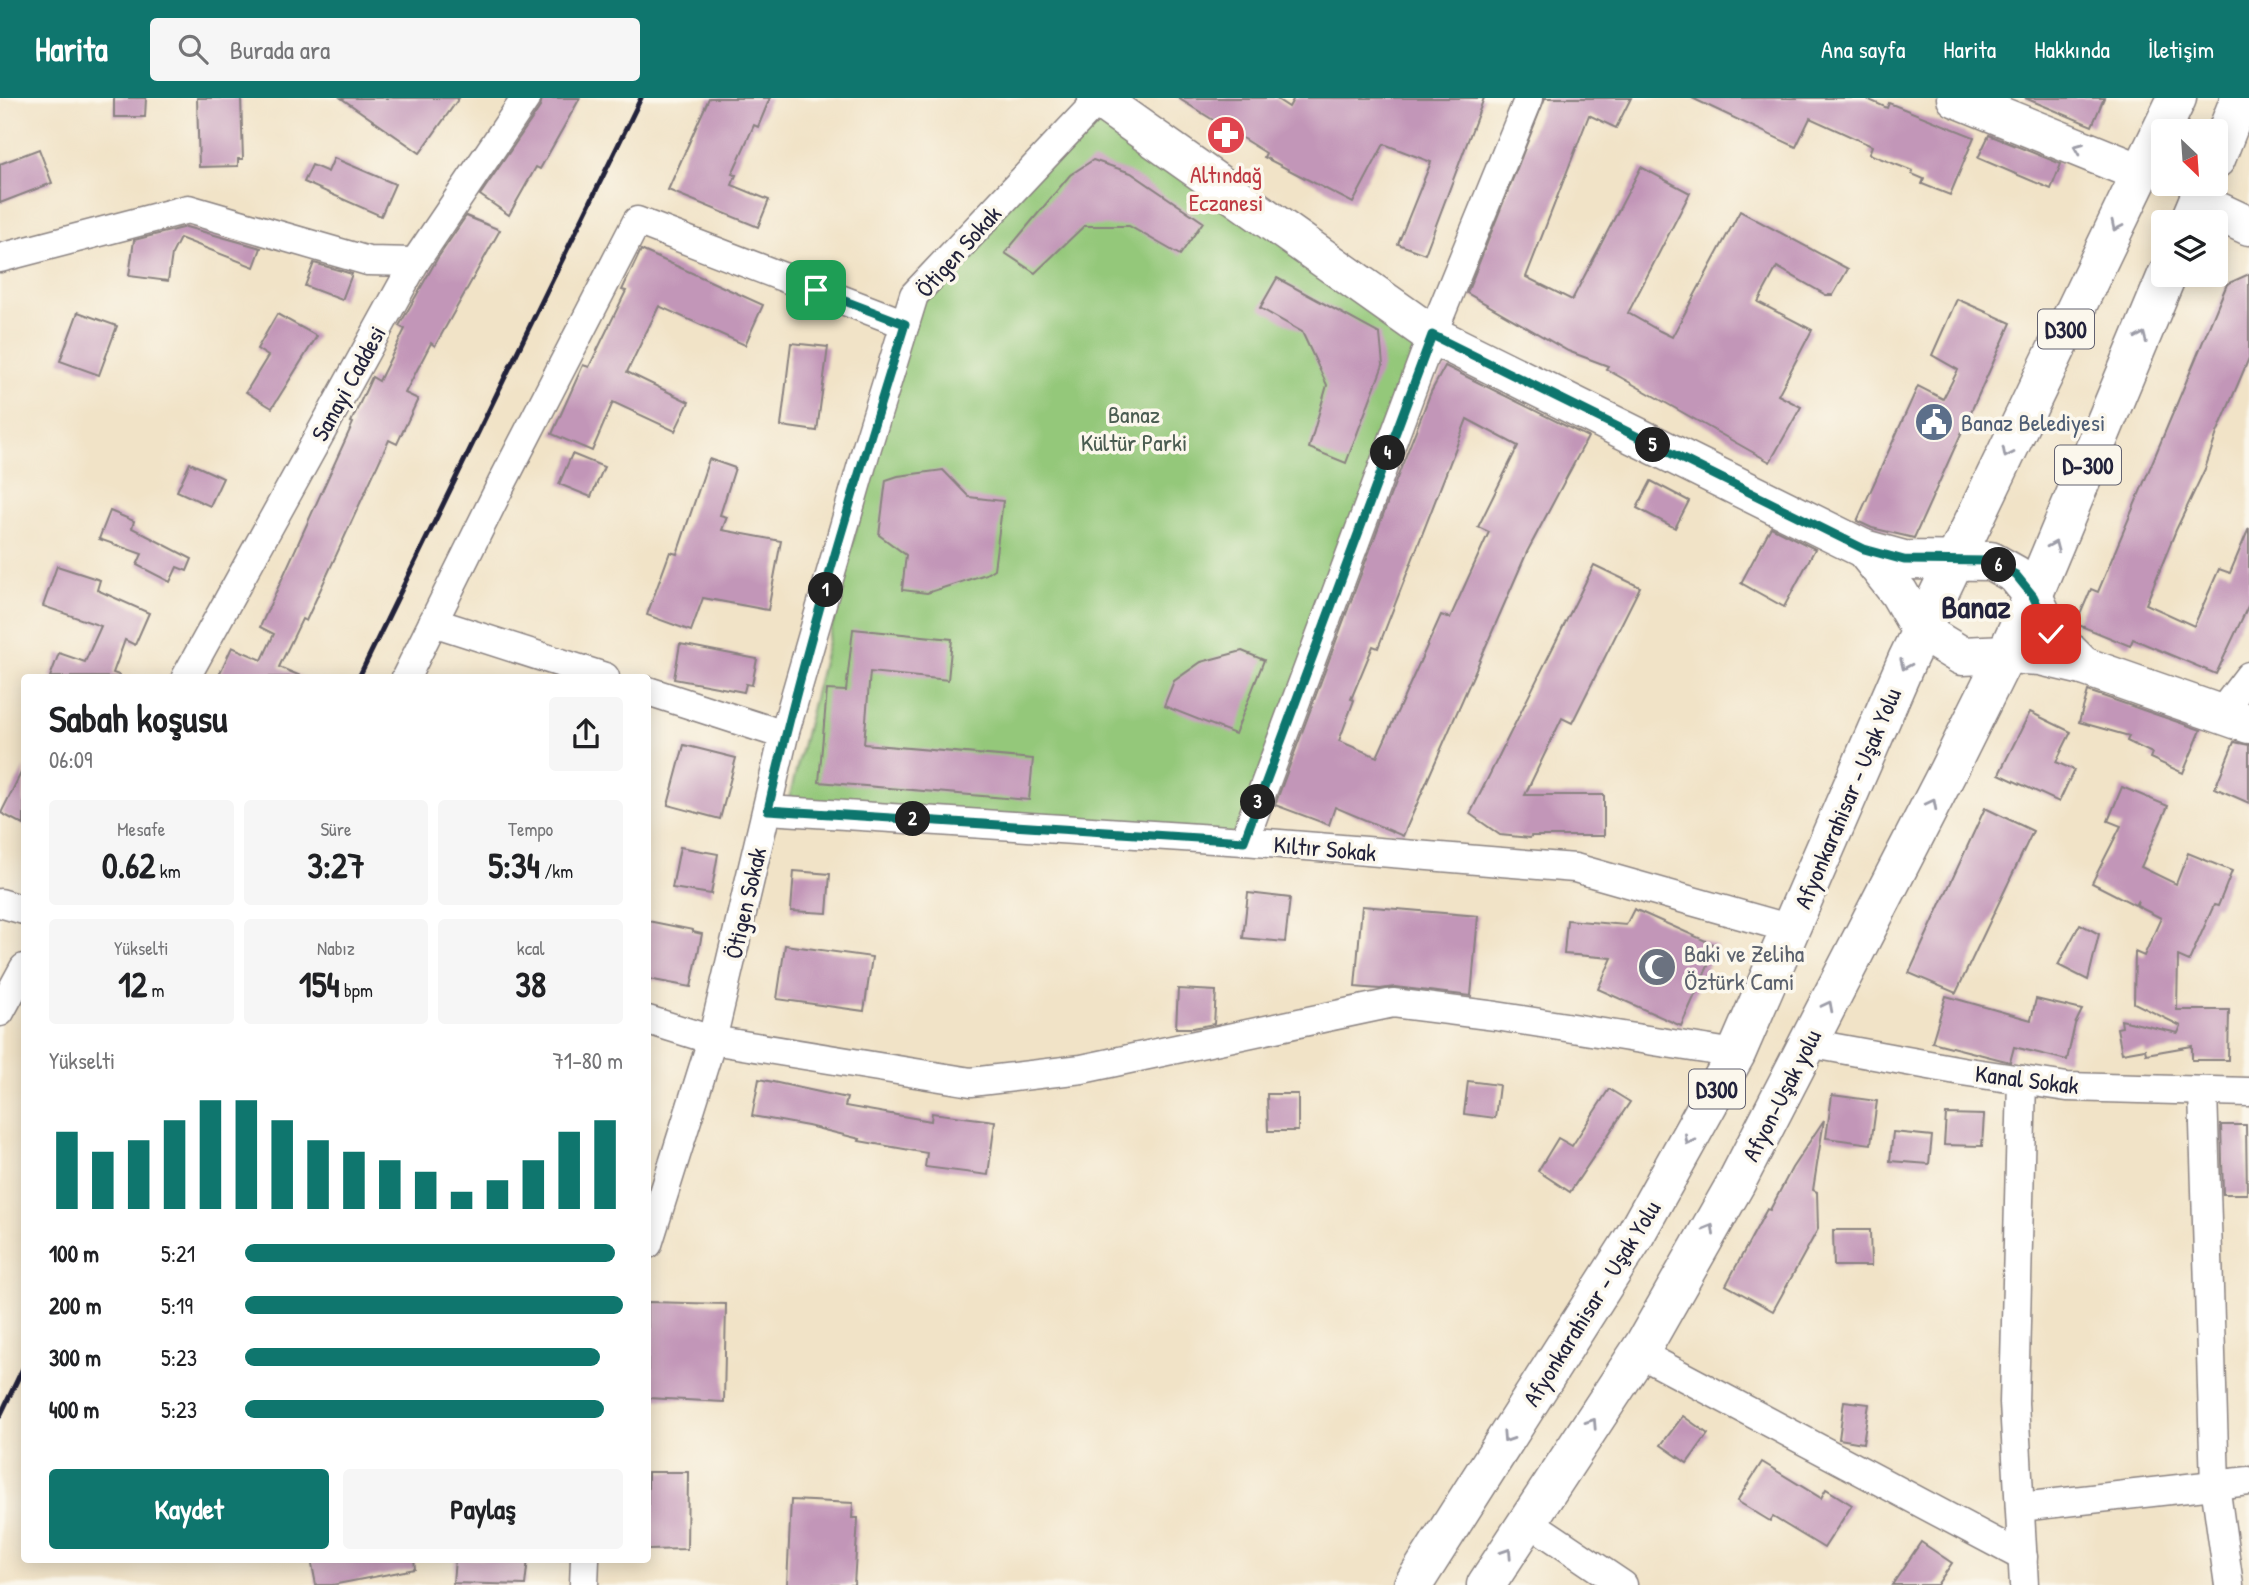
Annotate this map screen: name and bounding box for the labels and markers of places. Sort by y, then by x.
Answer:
pharmacy icon: Altındağ Eczanesi [1205,114,1247,156]
place label: Altındağ Eczanesi [1189,158,1263,218]
pin [786,260,846,320]
public building icon: Banaz Belediyesi [1913,401,1955,443]
place label: Banaz Belediyesi [1961,406,2105,438]
pin: 5 [1636,428,1670,462]
pin: 4 [1370,436,1406,470]
pin: 6 [1982,547,2016,582]
pin: 1 [808,573,844,608]
pin [2021,604,2081,664]
pin: 3 [1240,784,1276,820]
pin: 2 [895,802,930,836]
place label: Baki ve Zeliha Öztürk Cami [1684,937,1804,997]
mosque icon: Baki ve Zeliha Öztürk Cami [1636,946,1678,988]

